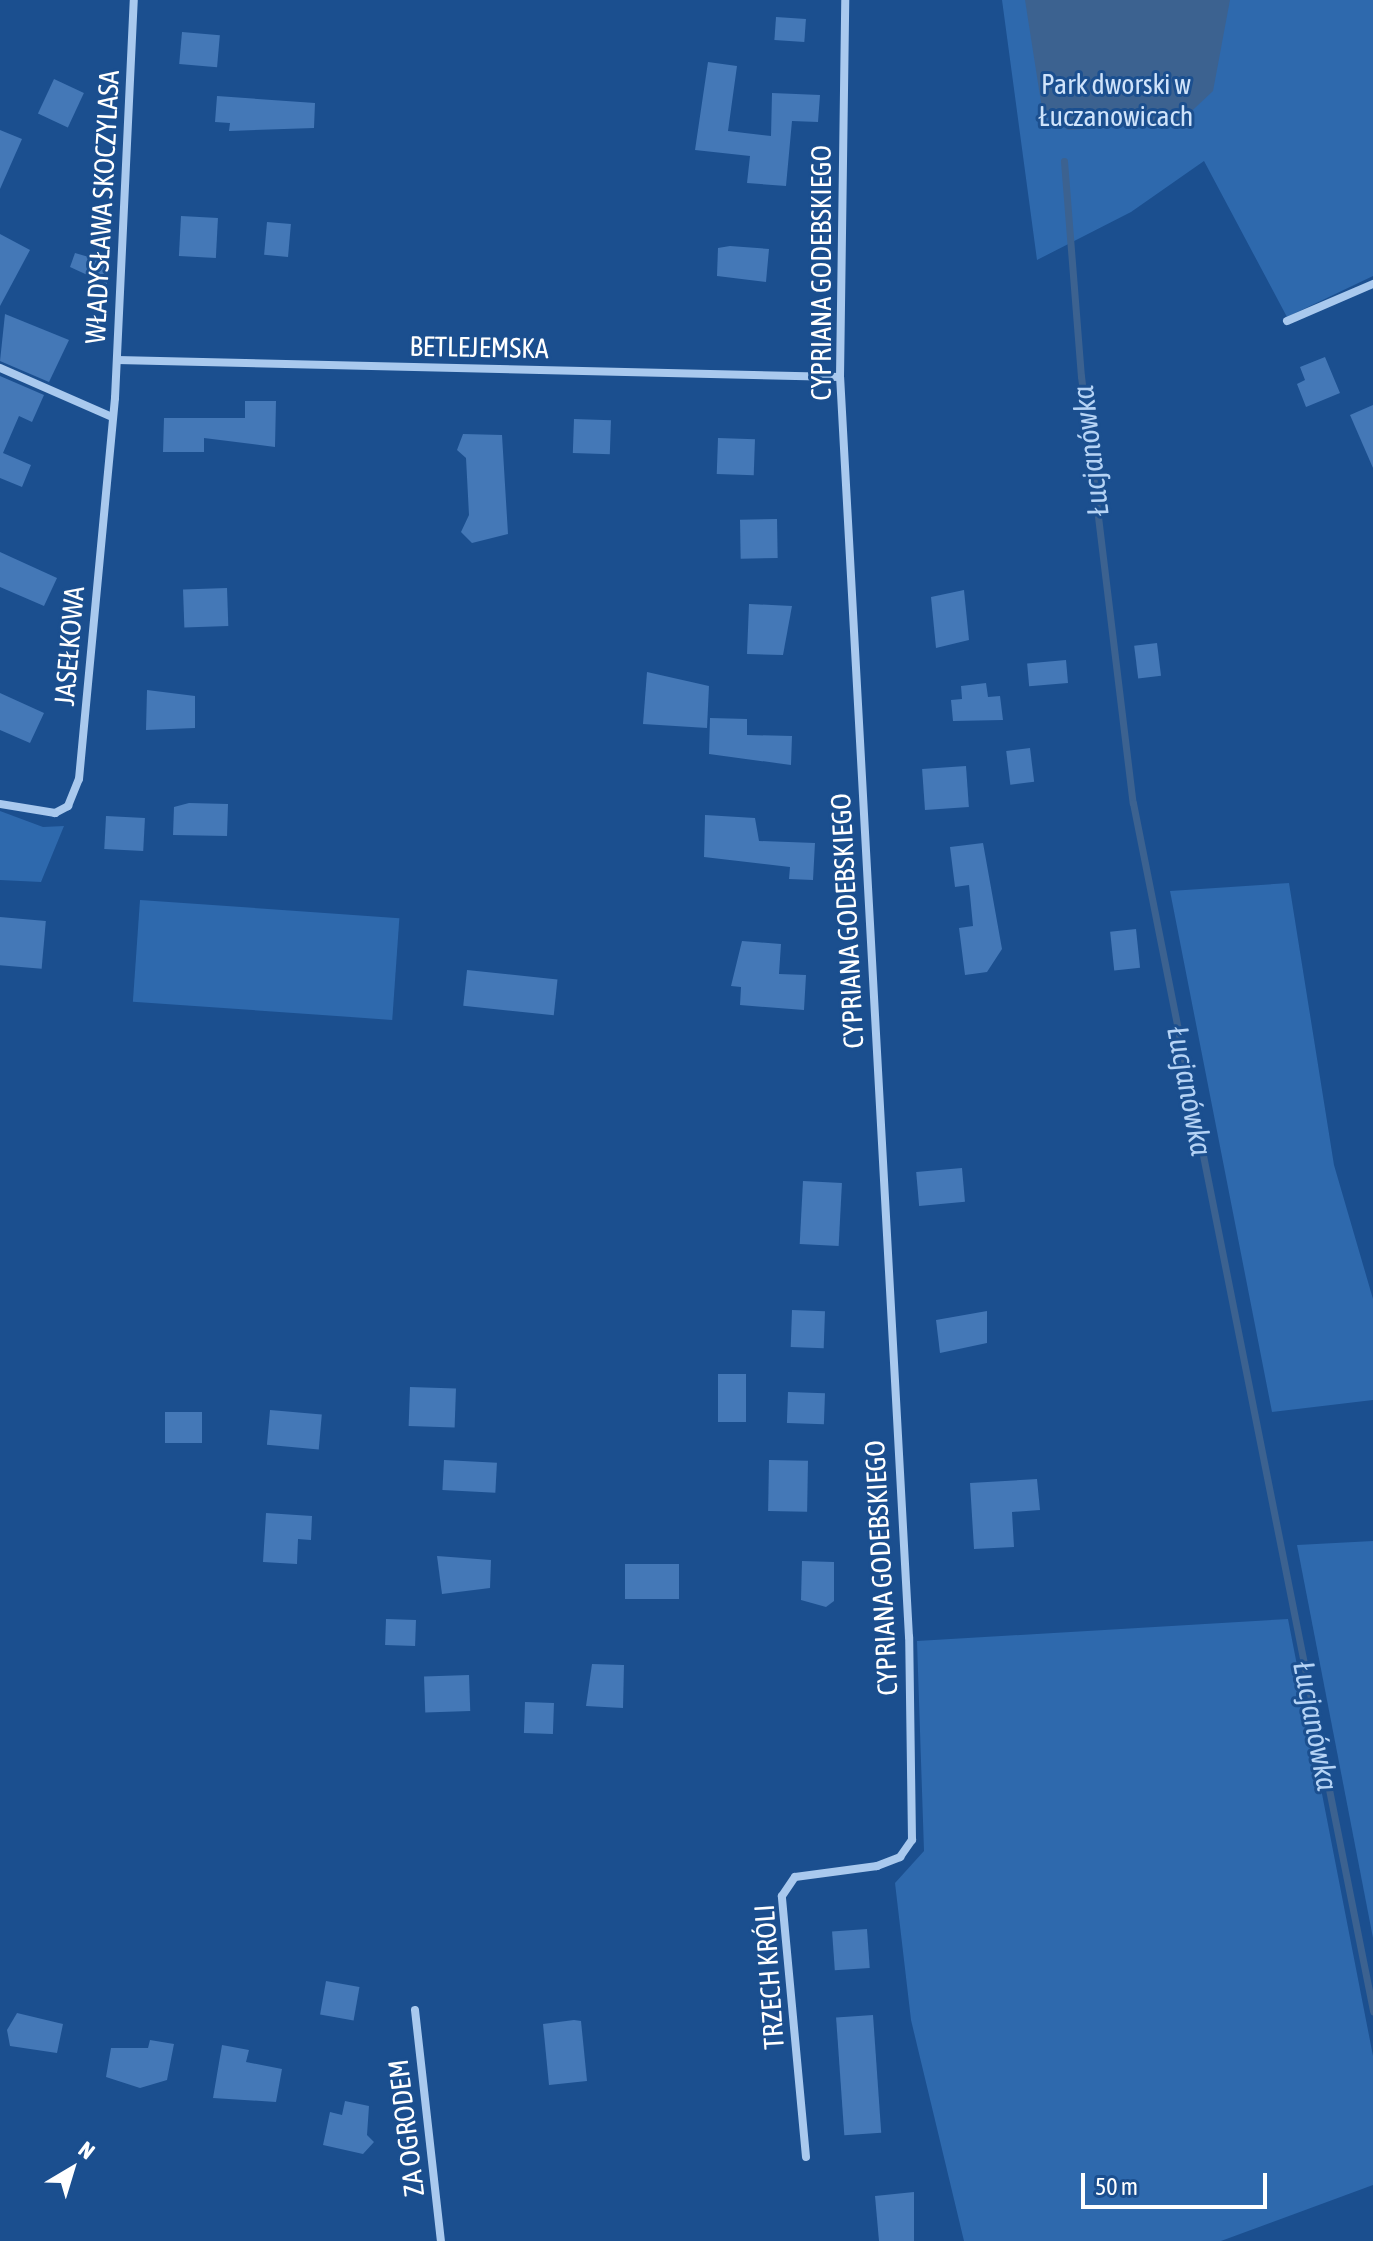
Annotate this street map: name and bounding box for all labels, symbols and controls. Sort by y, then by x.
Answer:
park label: Park dworski w Łuczanowicach [1039,67,1193,133]
street label: WŁADYSŁAWA SKOCZYLASA [78,69,126,345]
street label: CYPRIANA GODEBSKIEGO [804,145,838,401]
street label: BETLEJEMSKA [409,329,549,365]
water label: Łucjanówka [1064,384,1116,518]
street label: JASEŁKOWA [47,585,91,707]
street label: CYPRIANA GODEBSKIEGO [824,793,870,1049]
water label: Łucjanówka [1160,1023,1220,1159]
street label: CYPRIANA GODEBSKIEGO [858,1440,904,1696]
water label: Łucjanówka [1286,1658,1346,1794]
street label: TRZECH KRÓLI [747,1903,791,2051]
street label: ZA OGRODEM [381,2058,431,2198]
north arrow [32,2129,112,2209]
text: N [74,2136,100,2164]
scale bar [1085,2157,1271,2207]
text: 50 m [1095,2173,1138,2200]

